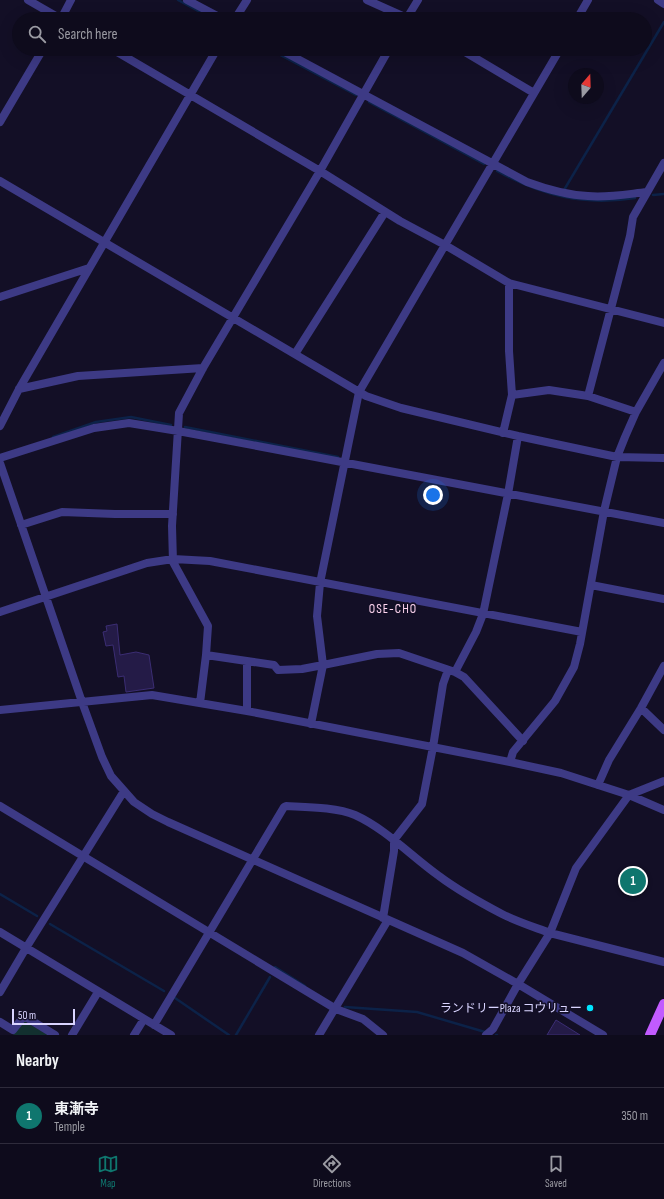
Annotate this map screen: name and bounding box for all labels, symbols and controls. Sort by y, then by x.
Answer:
search box [12,12,652,56]
icon: search [26,23,48,45]
text: Search here [58,25,118,44]
north arrow [568,68,604,104]
your location [423,485,443,505]
district label: OSE-CHO [369,601,417,617]
pin: 1 [620,866,646,896]
place label: ランドリーPlaza コウリュー [440,1001,582,1016]
marker: ランドリーPlaza コウリュー [585,1003,595,1013]
scale bar [12,1007,75,1026]
text: 50 m [18,1009,36,1022]
text: Nearby [16,1051,59,1071]
text: 東漸寺 [54,1100,99,1119]
text: 1 [26,1108,32,1124]
text: 350 m [621,1108,648,1124]
text: Temple [54,1119,85,1135]
tab: Map [97,1153,119,1190]
tab: Directions [313,1153,351,1190]
tab: Saved [545,1153,567,1190]

